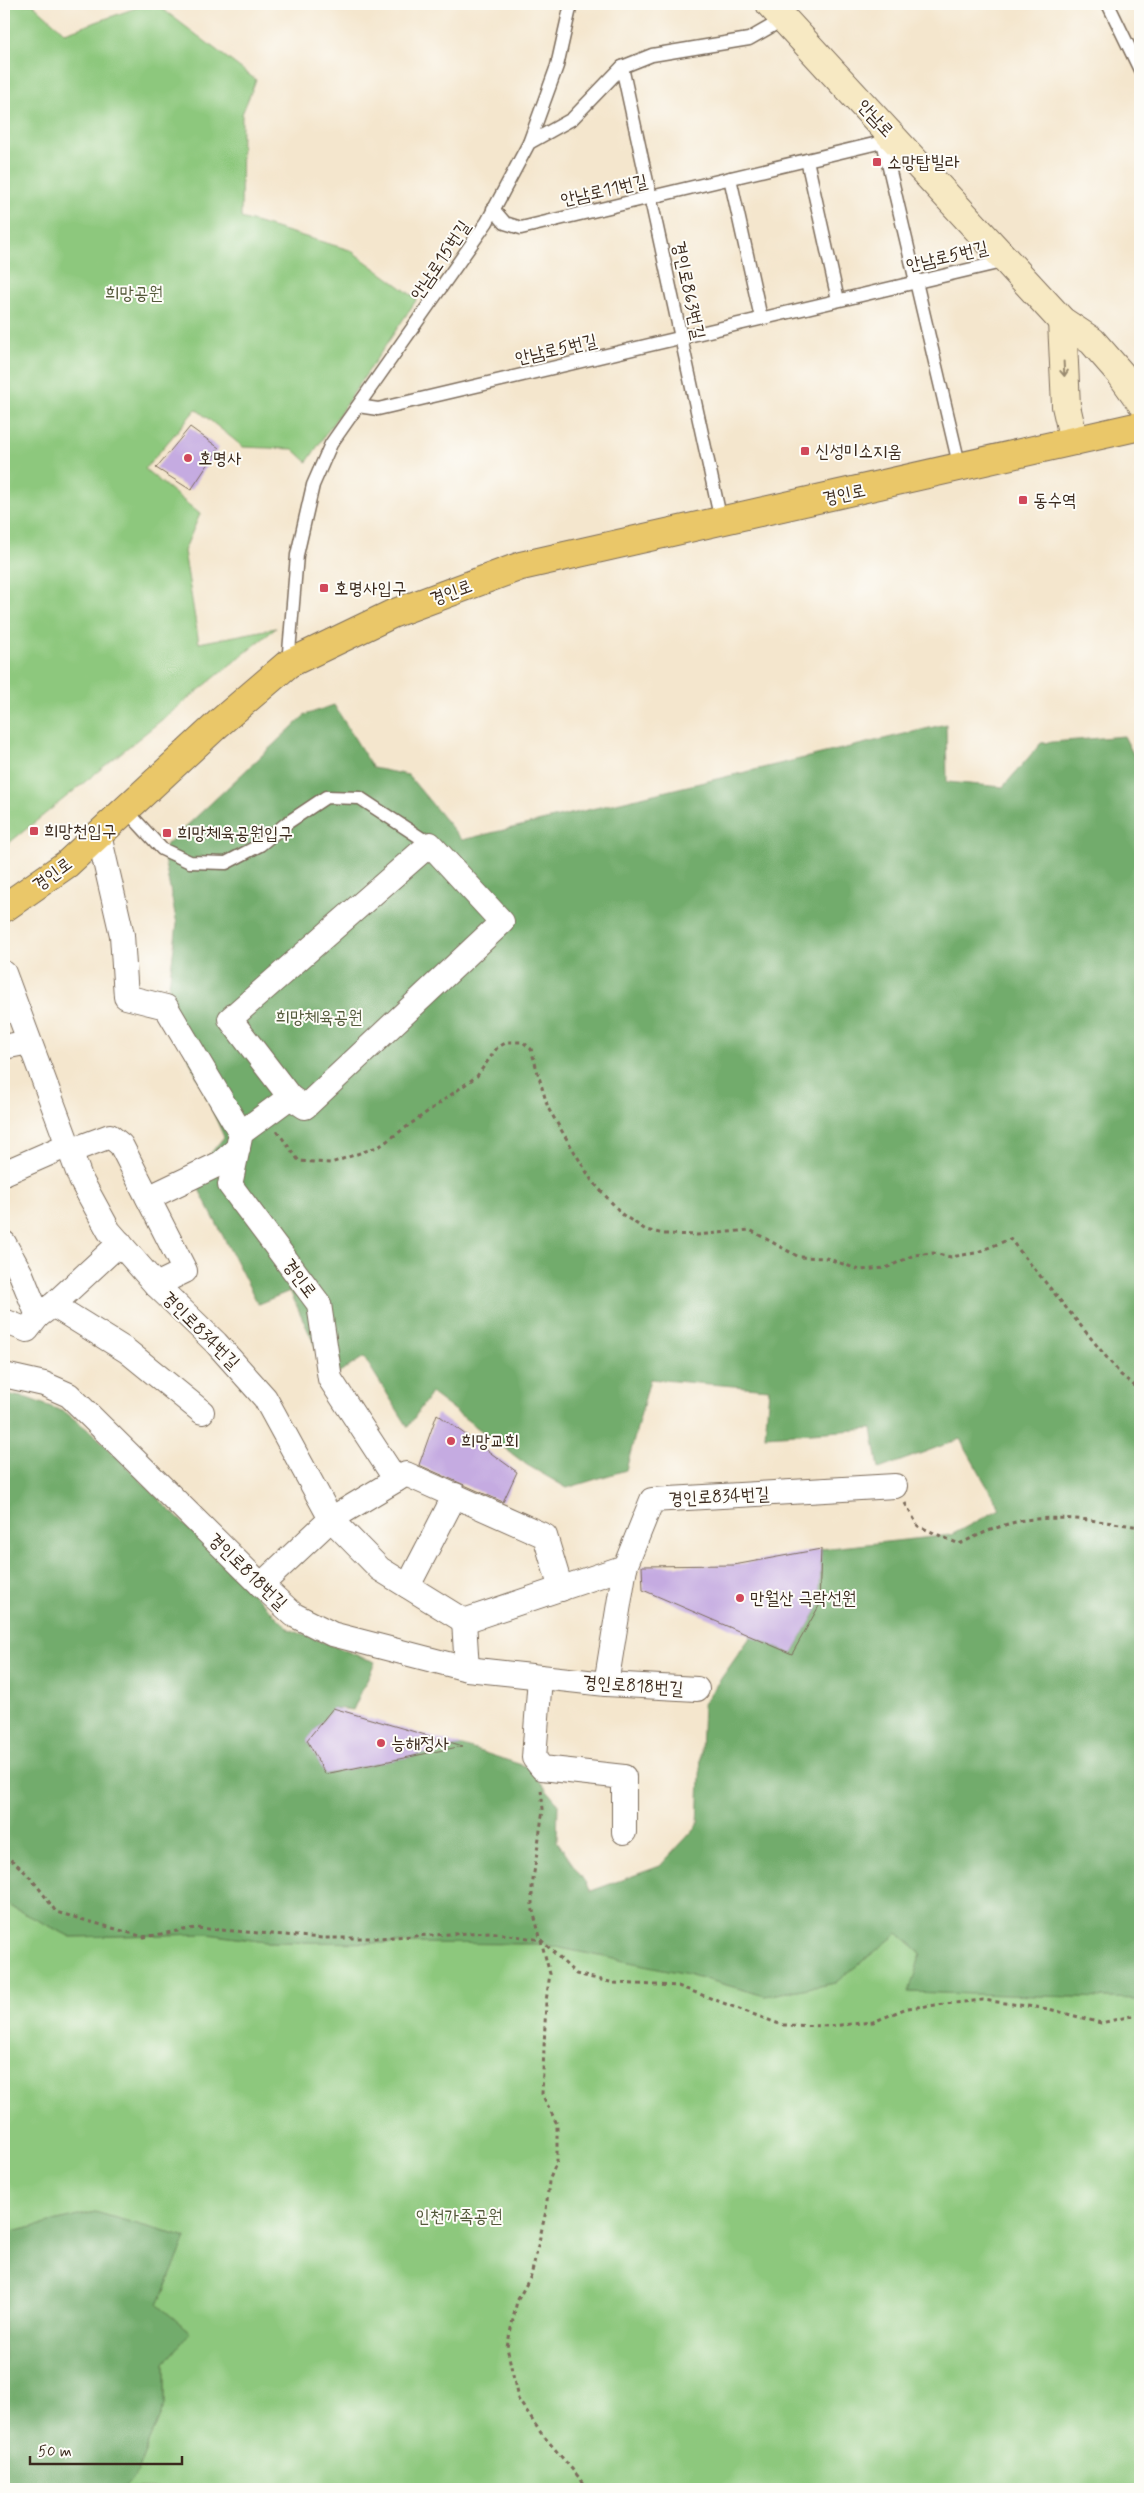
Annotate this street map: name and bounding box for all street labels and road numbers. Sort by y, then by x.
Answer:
street label: 안남로 [852,95,899,143]
street label: 안남로11번길 [558,169,651,213]
street label: 안남로15번길 [405,216,477,305]
street label: 안남로5번길 [904,236,991,278]
street label: 경인로863번길 [666,239,710,342]
street label: 안남로5번길 [513,329,600,371]
street label: 경인로 [820,479,868,511]
street label: 경인로 [427,574,476,612]
street label: 경인로 [28,852,77,897]
street label: 경인로 [277,1254,322,1303]
street label: 경인로834번길 [156,1286,245,1375]
street label: 경인로834번길 [668,1482,771,1512]
street label: 경인로818번길 [203,1528,292,1616]
street label: 경인로818번길 [582,1671,685,1702]

